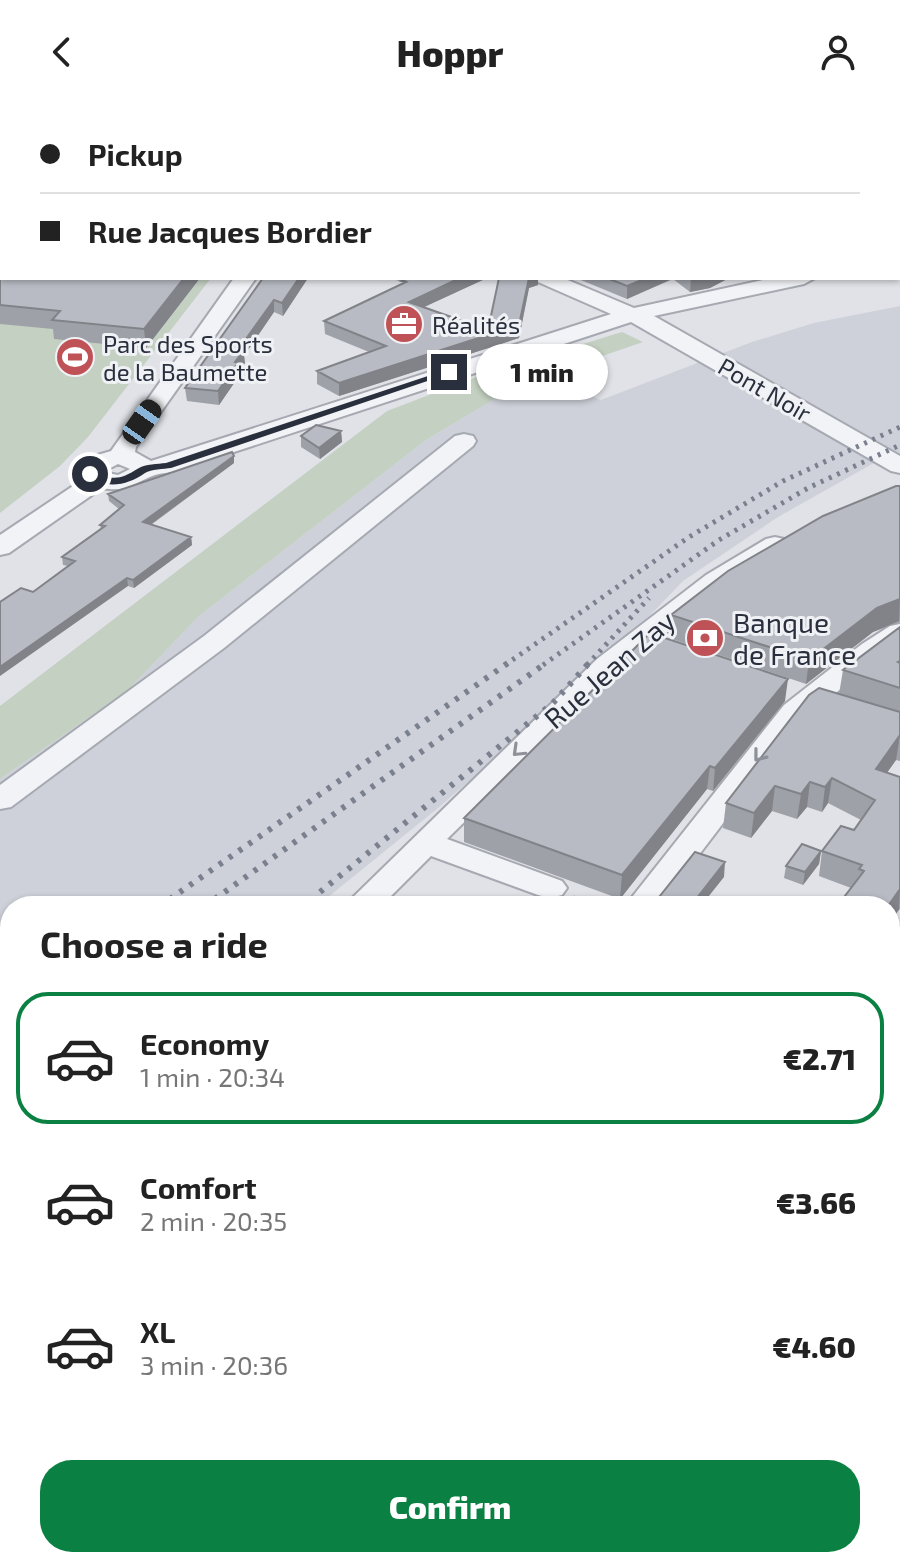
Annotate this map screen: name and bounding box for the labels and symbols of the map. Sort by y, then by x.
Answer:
office icon: Réalités [383,303,425,345]
place label: Réalités [432,310,520,339]
place label: Parc des Sports de la Baumette [103,329,273,386]
sports icon: Parc des Sports de la Baumette [54,336,96,378]
callout: 1 min [477,344,609,400]
street label: Pont Noir [713,351,817,427]
route end [431,354,467,390]
car [118,395,166,449]
route start [72,456,108,492]
street label: Rue Jean Zay [537,603,682,735]
place label: Banque de France [733,605,856,671]
bank icon: Banque de France [684,617,726,659]
one-way arrow [513,742,527,756]
one-way arrow [754,747,768,762]

